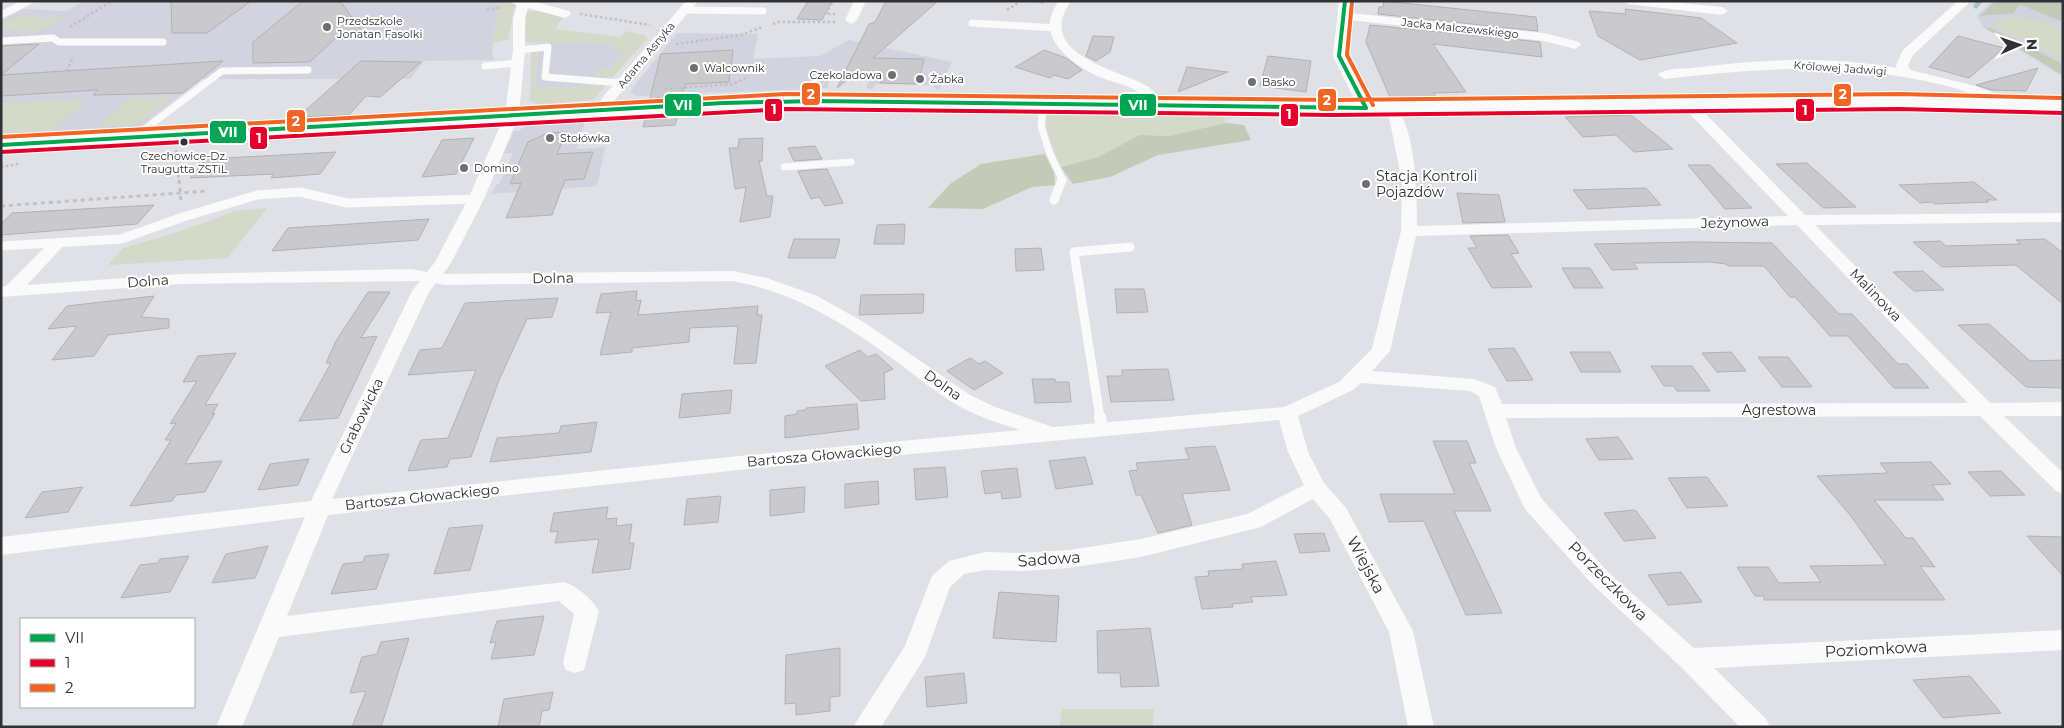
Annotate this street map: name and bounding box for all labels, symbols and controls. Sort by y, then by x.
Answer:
place label: Przedszkole Jonatan Fasolki [336,14,422,41]
street label: Jacka Malczewskiego [1400,15,1519,41]
street label: Adama Asnyka [614,19,678,91]
north arrow [1994,20,2044,70]
marker: Przedszkole Jonatan Fasolki [321,21,333,33]
text: N [2023,39,2041,51]
street label: Królowej Jadwigi [1793,58,1887,78]
place label: Walcownik [704,61,765,75]
marker: Walcownik [688,62,700,74]
place label: Czekoladowa [809,68,882,82]
marker: Czekoladowa [886,69,898,81]
place label: Żabka [930,72,964,86]
marker: Żabka [914,73,926,85]
place label: Basko [1262,75,1295,89]
marker: Basko [1246,76,1258,88]
line badge: 2 [801,82,821,106]
line badge: 2 [1833,83,1852,107]
text: 2 [807,85,815,103]
text: 2 [1839,85,1847,103]
line badge: 2 [1317,88,1337,112]
text: 2 [1323,91,1331,109]
line badge: VII [664,93,702,117]
line badge: VII [1119,93,1157,117]
text: VII [672,96,693,114]
text: VII [1127,96,1148,114]
line badge: 1 [764,98,783,122]
line badge: 1 [1795,98,1815,122]
text: 1 [771,100,777,118]
text: 1 [1802,101,1808,119]
line badge: 1 [1280,103,1299,127]
text: 1 [1286,105,1292,123]
line badge: 2 [286,109,306,133]
text: 2 [292,112,300,130]
line badge: VII [209,120,247,144]
text: VII [217,123,238,141]
line badge: 1 [249,126,268,150]
text: 1 [256,129,262,147]
place label: Stołówka [560,131,610,145]
marker: Stołówka [544,132,556,144]
marker: Czechowice-Dz. Traugutta ZSTiL [179,137,189,147]
place label: Czechowice-Dz. Traugutta ZSTiL [141,149,228,176]
place label: Domino [474,161,519,175]
marker: Domino [458,162,470,174]
place label: Stacja Kontroli Pojazdów [1376,167,1477,201]
marker: Stacja Kontroli Pojazdów [1360,178,1372,190]
street label: Jeżynowa [1700,212,1769,232]
street label: Malinowa [1846,264,1906,326]
street label: Dolna [532,269,574,287]
street label: Dolna [127,271,169,291]
street label: Dolna [921,366,965,404]
street label: Grabowicka [335,375,387,457]
street label: Agrestowa [1742,401,1816,419]
street label: Bartosza Głowackiego [746,439,902,471]
street label: Bartosza Głowackiego [344,480,500,514]
street label: Wiejska [1343,533,1389,597]
street label: Porzeczkowa [1564,537,1652,625]
street label: Sadowa [1017,547,1081,571]
legend [20,618,195,708]
text: VII [65,628,84,647]
street label: Poziomkowa [1824,637,1928,661]
text: 1 [65,653,70,672]
text: 2 [65,678,74,697]

